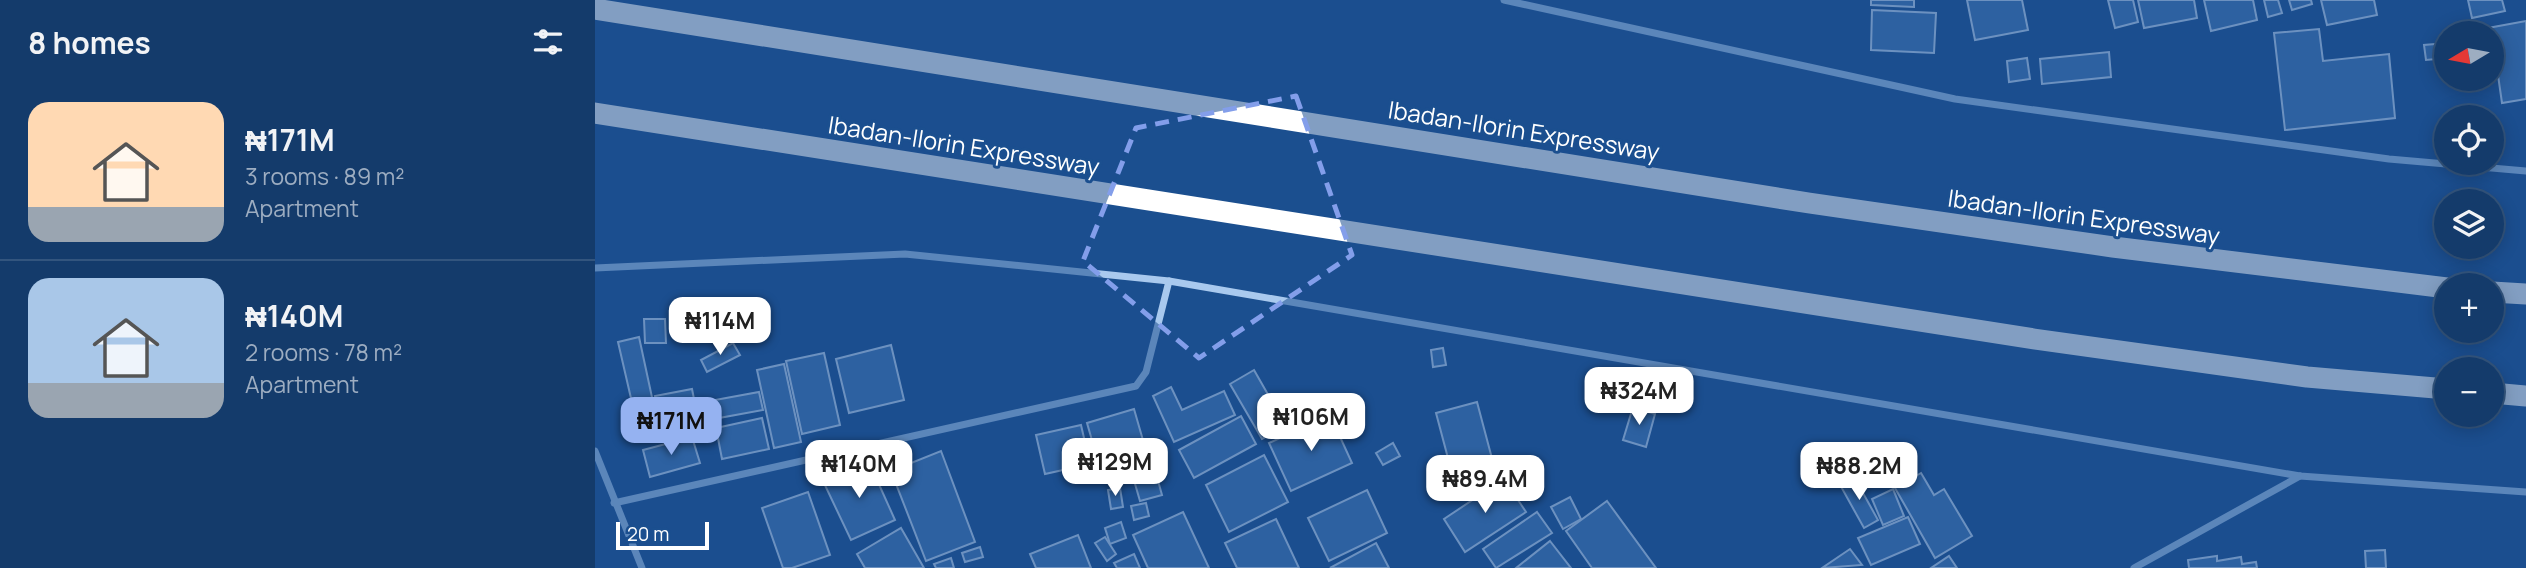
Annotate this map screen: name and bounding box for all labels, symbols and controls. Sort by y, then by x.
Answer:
north arrow [2434,21,2504,91]
map controls [2434,21,2504,427]
text: 8 homes [28,22,151,63]
icon: filters [529,23,567,61]
street label: Ibadan-Ilorin Expressway [1386,92,1662,168]
button: locate [2434,105,2504,175]
street label: Ibadan-Ilorin Expressway [826,107,1102,183]
text: ₦171M [245,119,335,160]
icon: home [84,130,168,214]
text: 3 rooms · 89 m² [245,160,405,192]
street label: Ibadan-Ilorin Expressway [1946,181,2223,251]
button: layers [2434,189,2504,259]
text: Apartment [245,192,359,224]
button: + [2434,273,2504,343]
text: ₦140M [245,295,343,336]
pin: ₦114M [671,298,769,357]
text: ₦114M [685,304,755,336]
icon: home [84,306,168,390]
text: 2 rooms · 78 m² [245,336,402,368]
button: − [2434,357,2504,427]
text: Apartment [245,368,359,400]
pin: ₦324M [1590,368,1688,427]
text: ₦324M [1601,374,1677,406]
pin: ₦106M [1262,393,1360,453]
pin: ₦171M [622,398,720,457]
text: ₦106M [1273,400,1349,432]
text: ₦171M [637,404,705,436]
pin: ₦129M [1066,438,1164,498]
pin: ₦140M [810,440,908,500]
pin: ₦88.2M [1802,442,1916,502]
text: ₦129M [1078,445,1152,477]
text: ₦140M [821,447,897,479]
text: ₦88.2M [1816,449,1902,481]
pin: ₦89.4M [1428,456,1542,515]
text: ₦89.4M [1442,462,1528,494]
scale bar [616,519,709,551]
text: 20 m [627,521,669,547]

